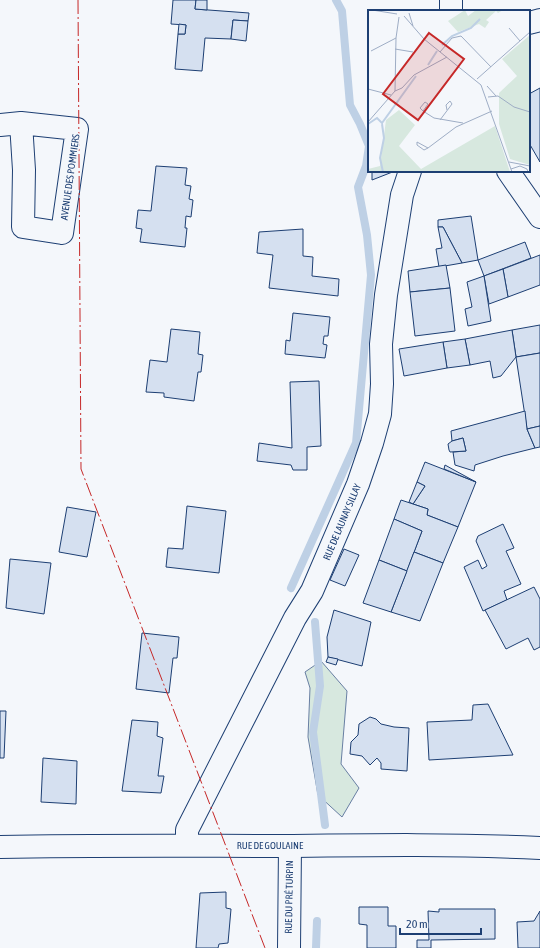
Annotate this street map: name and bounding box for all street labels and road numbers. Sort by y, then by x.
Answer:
street label: AVENUE DES POMMIERS [59,133,81,221]
street label: RUE DE LAUNAY SILLAY [321,482,363,562]
street label: RUE DE GOULAINE [237,840,304,851]
street label: RUE DU PRÉ TURPIN [283,860,295,934]

